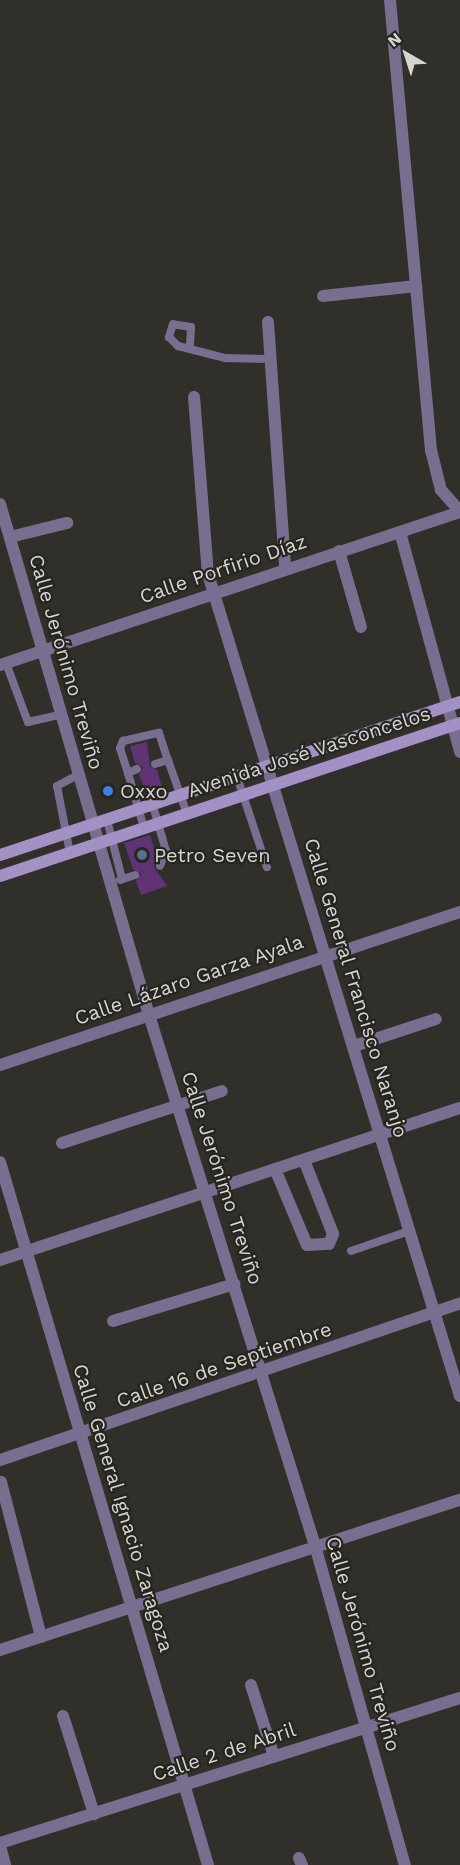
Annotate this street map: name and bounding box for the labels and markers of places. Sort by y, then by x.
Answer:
place label: Oxxo [120,779,168,803]
marker: Oxxo [101,784,115,798]
place label: Petro Seven [154,843,271,867]
marker: Petro Seven [135,848,149,862]

